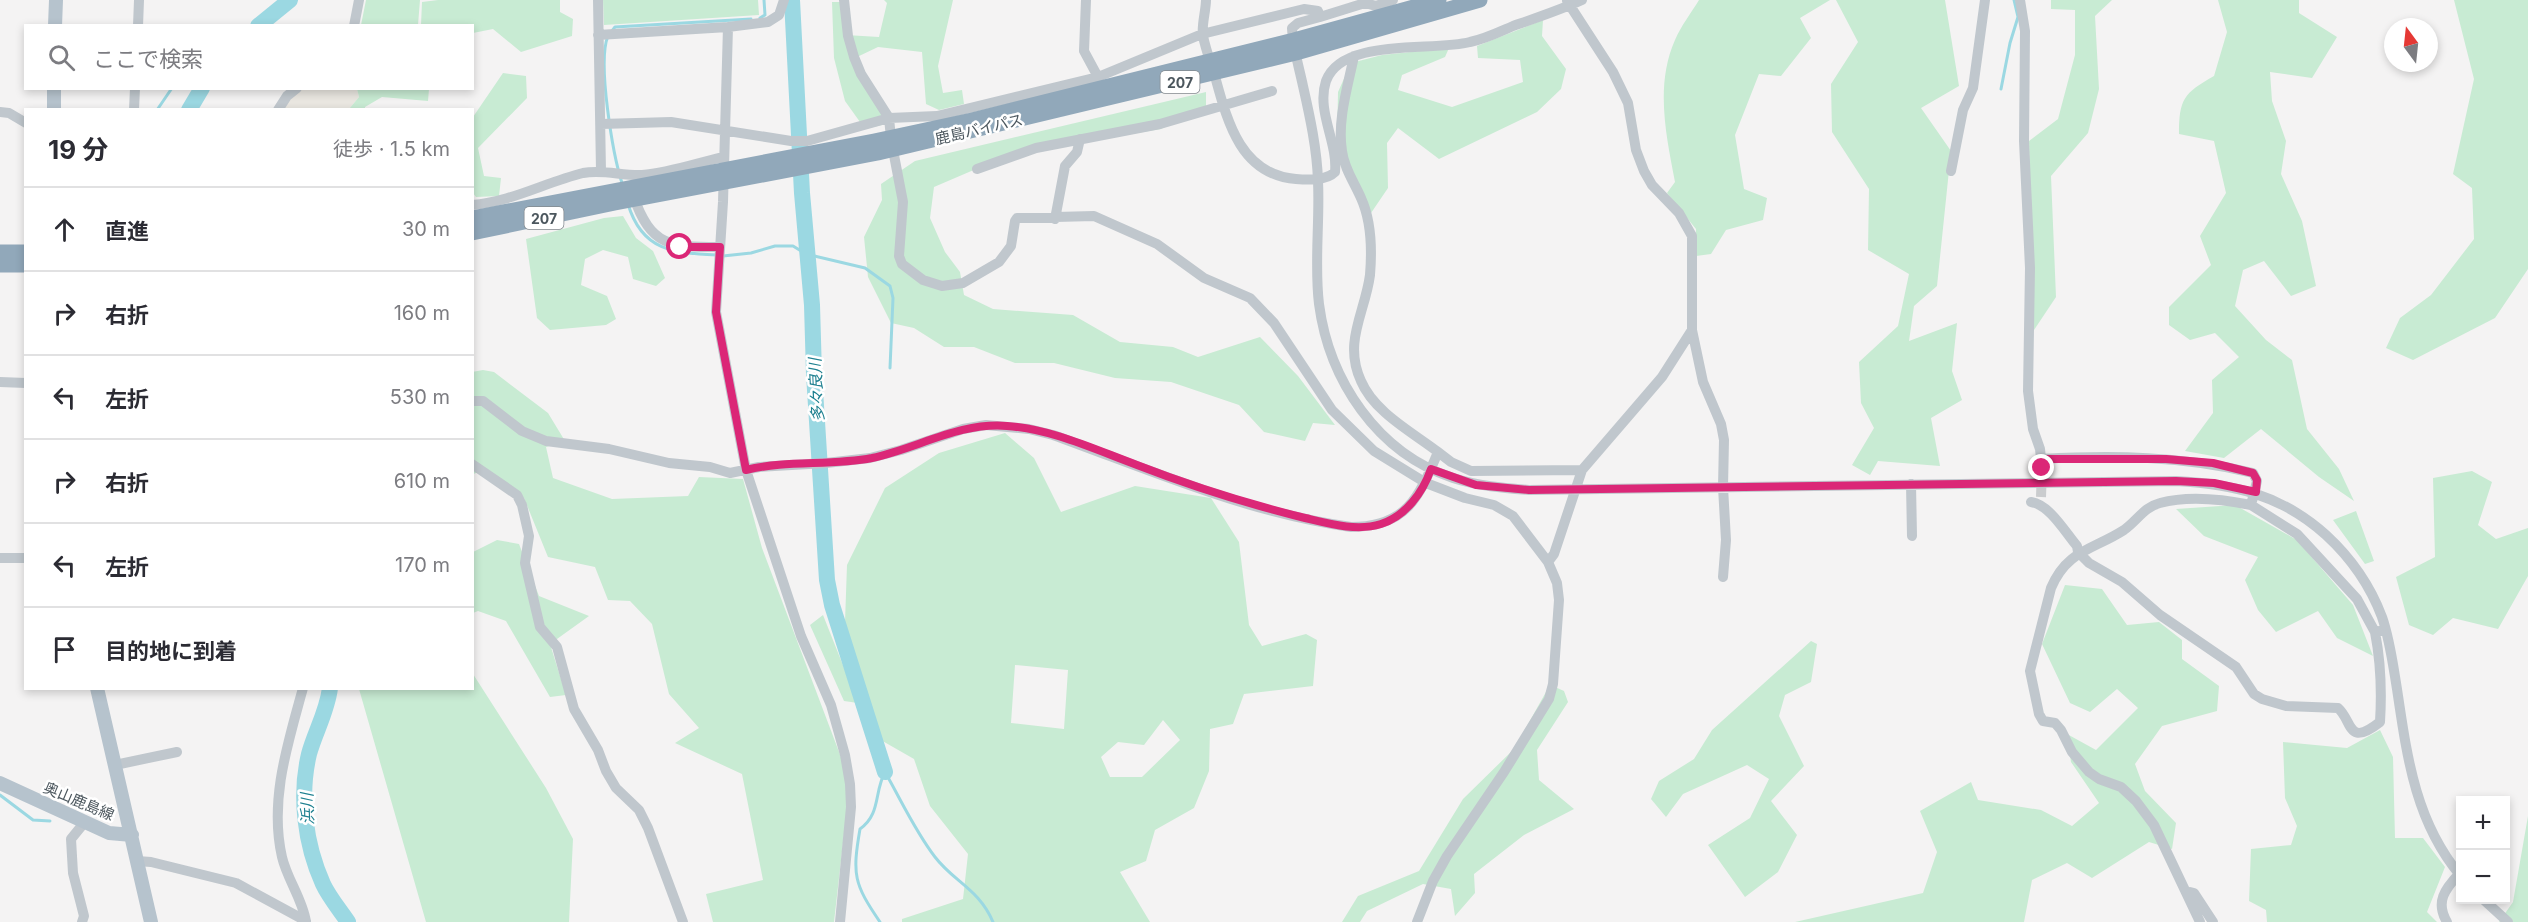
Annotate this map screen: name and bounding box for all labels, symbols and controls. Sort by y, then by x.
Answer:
north arrow [2384,18,2438,72]
search box [24,24,474,90]
icon: search [45,41,78,74]
text: ここで検索 [93,46,203,72]
road number: 207 [1160,71,1200,93]
street label: 鹿島バイパス [933,110,1025,148]
text: 19 分 [48,134,108,165]
text: 徒歩 · 1.5 km [333,137,450,161]
road number: 207 [524,207,564,229]
icon: ahead [48,213,81,246]
text: 30 m [402,217,450,241]
text: 直進 [105,218,149,244]
route start [666,233,692,259]
icon: right [48,297,81,330]
text: 160 m [394,301,450,325]
text: 右折 [105,302,149,328]
water label: 多々良川 [804,356,828,422]
icon: left [48,381,81,414]
text: 530 m [390,385,450,409]
text: 左折 [105,386,149,412]
route end [2028,454,2054,480]
icon: right [48,465,81,498]
text: 610 m [394,469,450,493]
text: 右折 [105,470,149,496]
icon: left [48,549,81,582]
text: 170 m [395,553,450,577]
text: 左折 [105,554,149,580]
icon: arrive [48,633,81,666]
text: 目的地に到着 [105,638,237,664]
street label: 奥山鹿島線 [41,778,117,824]
water label: 浜川 [296,791,318,825]
map controls [2456,796,2510,904]
button: + [2456,796,2510,850]
button: − [2456,850,2510,904]

